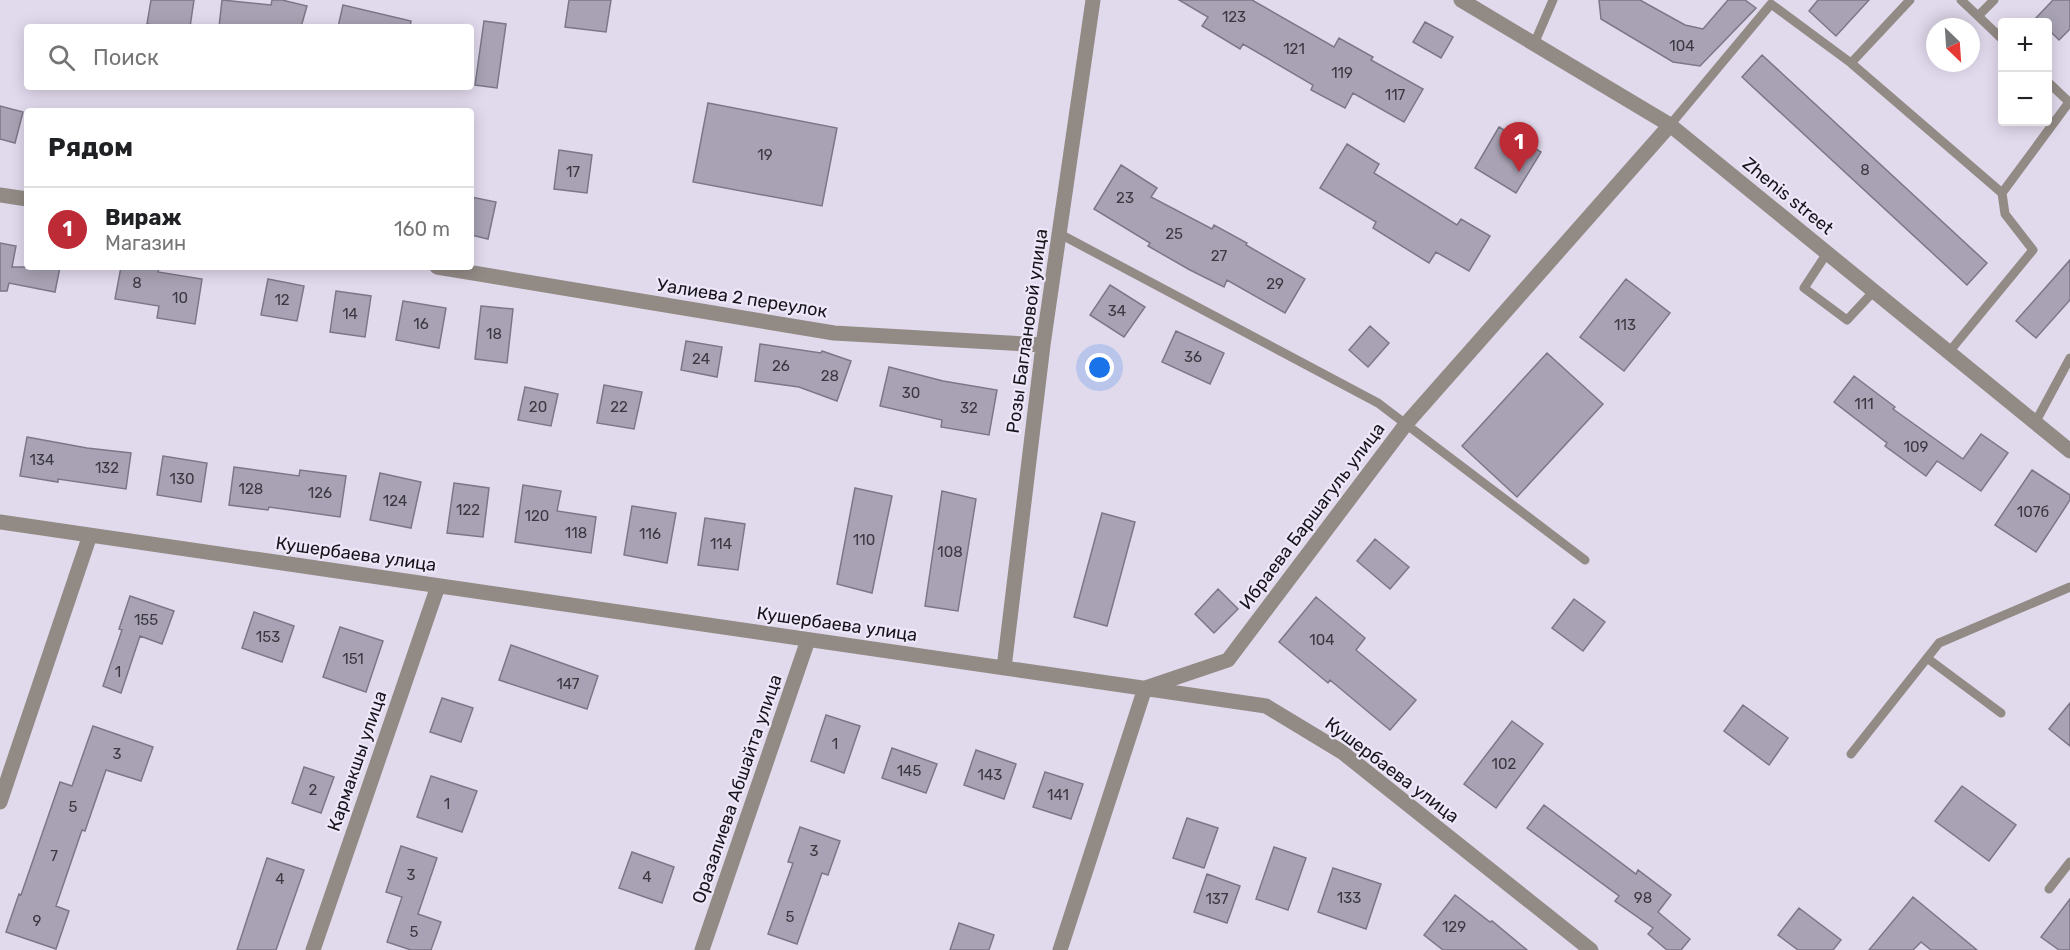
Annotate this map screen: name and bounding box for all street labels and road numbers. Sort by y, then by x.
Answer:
street label: Zhenis street [1738,153,1838,239]
street label: Розы Баглановой улица [1002,227,1052,435]
street label: Уалиева 2 переулок [655,274,829,322]
street label: Ибраева Баршагуль улица [1235,418,1389,614]
street label: Кушербаева улица [274,532,438,576]
street label: Кушербаева улица [755,602,919,646]
street label: Оразалиева Абшайта улица [687,672,787,906]
street label: Кармакшы улица [323,688,391,834]
street label: Кушербаева улица [1321,712,1463,828]

